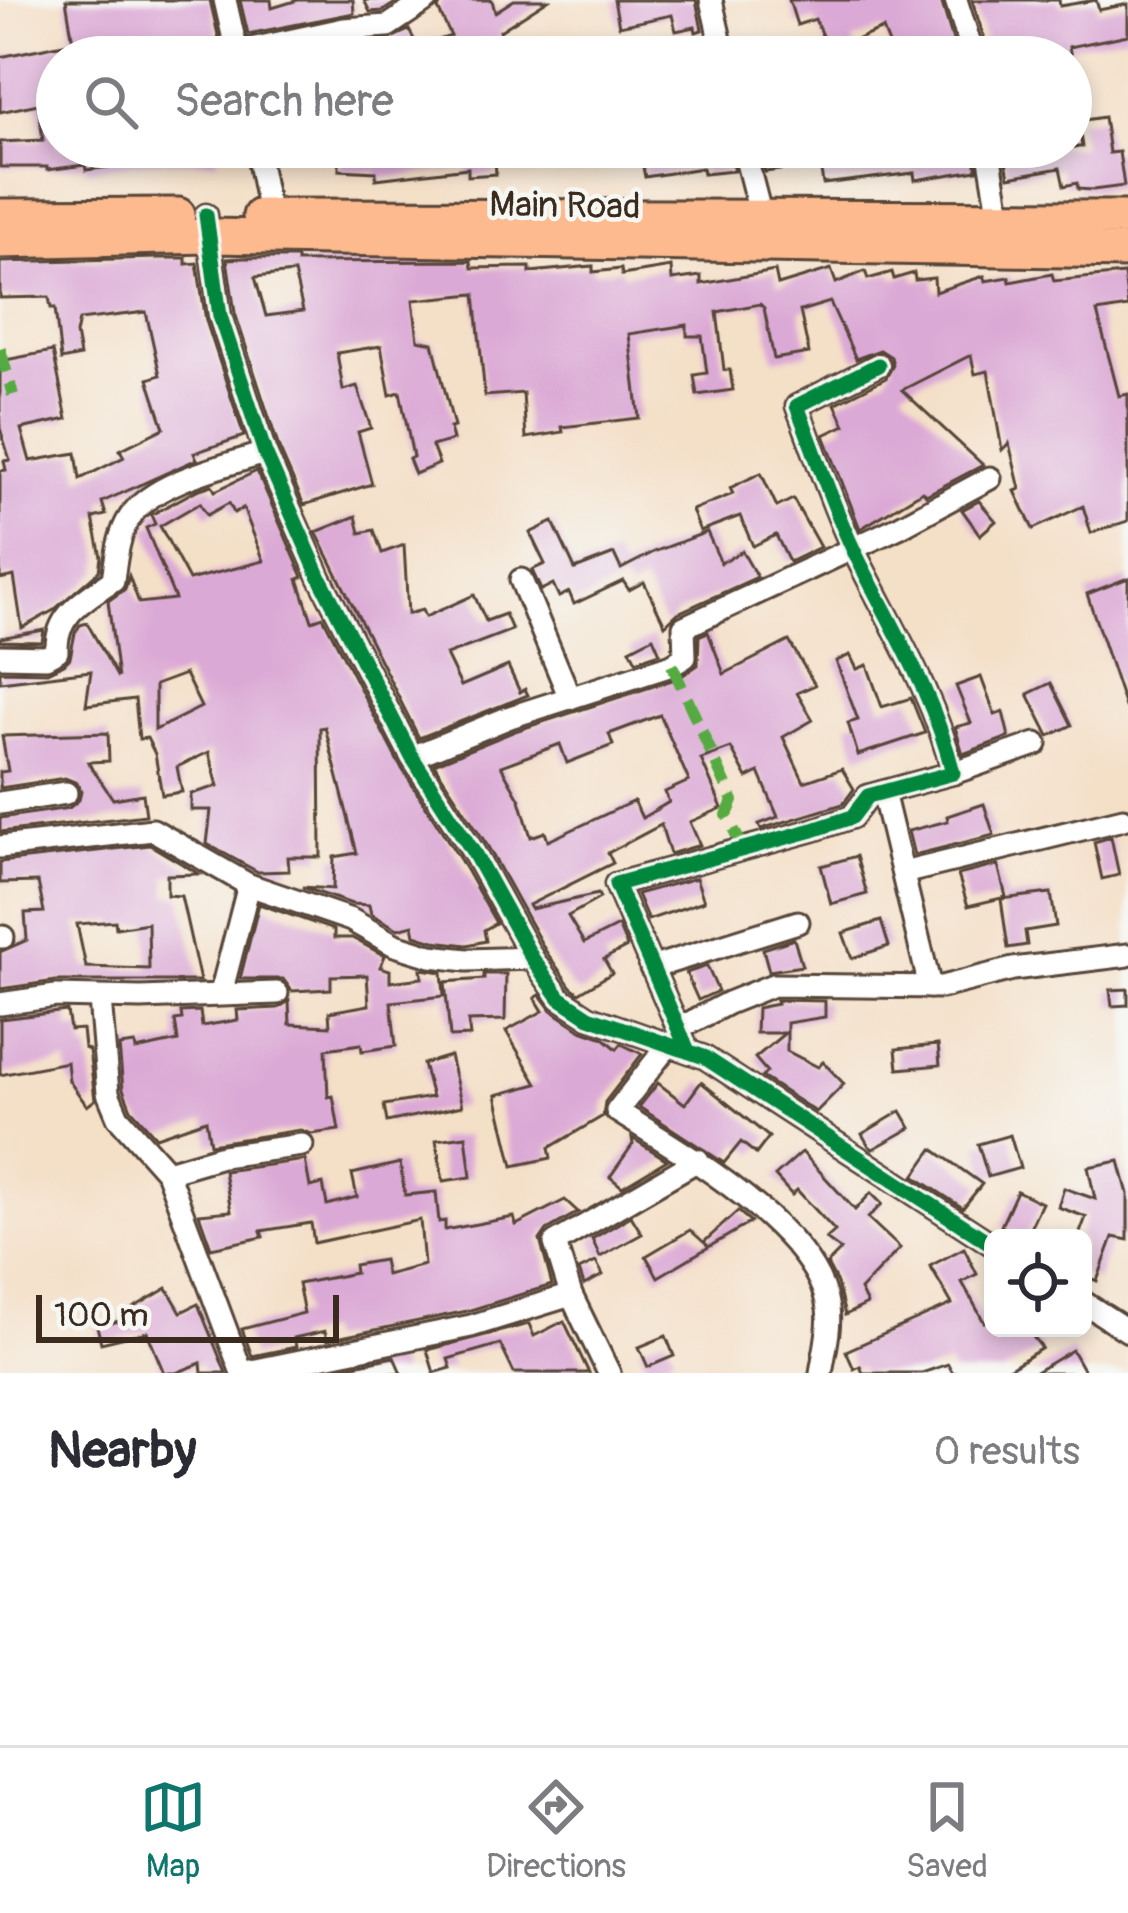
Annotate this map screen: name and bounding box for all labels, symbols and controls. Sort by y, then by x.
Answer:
search box [36,36,1092,168]
icon: search [78,69,144,135]
text: Search here [174,74,394,130]
street label: Main Road [489,182,641,229]
map controls [984,1229,1092,1337]
button: locate [984,1229,1092,1337]
scale bar [36,1289,339,1342]
text: 100 m [54,1295,148,1336]
text: Nearby [48,1419,196,1483]
text: 0 results [934,1427,1080,1476]
tab: Map [140,1774,206,1887]
tab: Directions [486,1774,626,1887]
tab: Saved [906,1774,988,1887]

